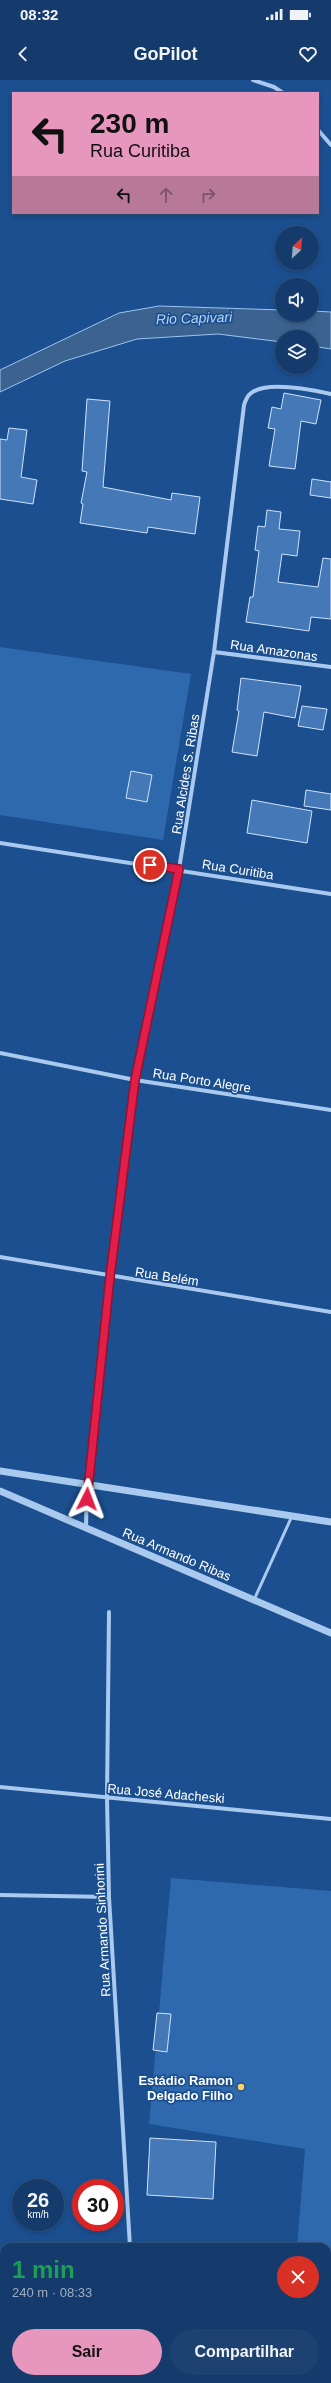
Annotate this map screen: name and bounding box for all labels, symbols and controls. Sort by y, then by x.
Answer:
text: 08:32 [20,6,58,23]
icon: back [12,43,34,65]
icon: heart [297,43,319,65]
text: GoPilot [134,44,198,64]
icon: left [24,108,76,160]
text: 230 m [90,108,169,139]
text: Rua Curitiba [90,141,190,161]
icon: left [113,184,135,206]
icon: ahead [155,184,177,206]
icon: right [197,184,219,206]
north arrow [275,226,319,270]
map controls [275,226,319,374]
button: sound [275,278,319,322]
water label: Rio Capivari [156,309,233,327]
button: layers [275,330,319,374]
street label: Rua Amazonas [229,637,319,664]
street label: Rua Alcides S. Ribas [169,712,202,835]
pin [133,848,167,882]
icon: arrive [139,854,161,876]
street label: Rua Curitiba [201,856,276,883]
street label: Rua Porto Alegre [152,1065,252,1096]
street label: Rua Belém [134,1264,200,1289]
position arrow [66,1478,108,1520]
street label: Rua Armando Ribas [120,1525,234,1584]
street label: Rua José Adacheski [107,1781,225,1806]
street label: Rua Armando Sinhorini [92,1863,113,1997]
place label: Estádio Ramon Delgado Filho [138,2073,233,2103]
marker: Estádio Ramon Delgado Filho [236,2082,246,2092]
speed limit sign: 30 [72,2179,124,2231]
text: 26 [27,2189,49,2211]
text: km/h [27,2209,49,2220]
text: 1 min [12,2256,75,2283]
button: close [277,2256,319,2298]
text: 240 m · 08:33 [12,2285,92,2300]
button: Sair [12,2329,162,2375]
button: Compartilhar [170,2329,319,2375]

